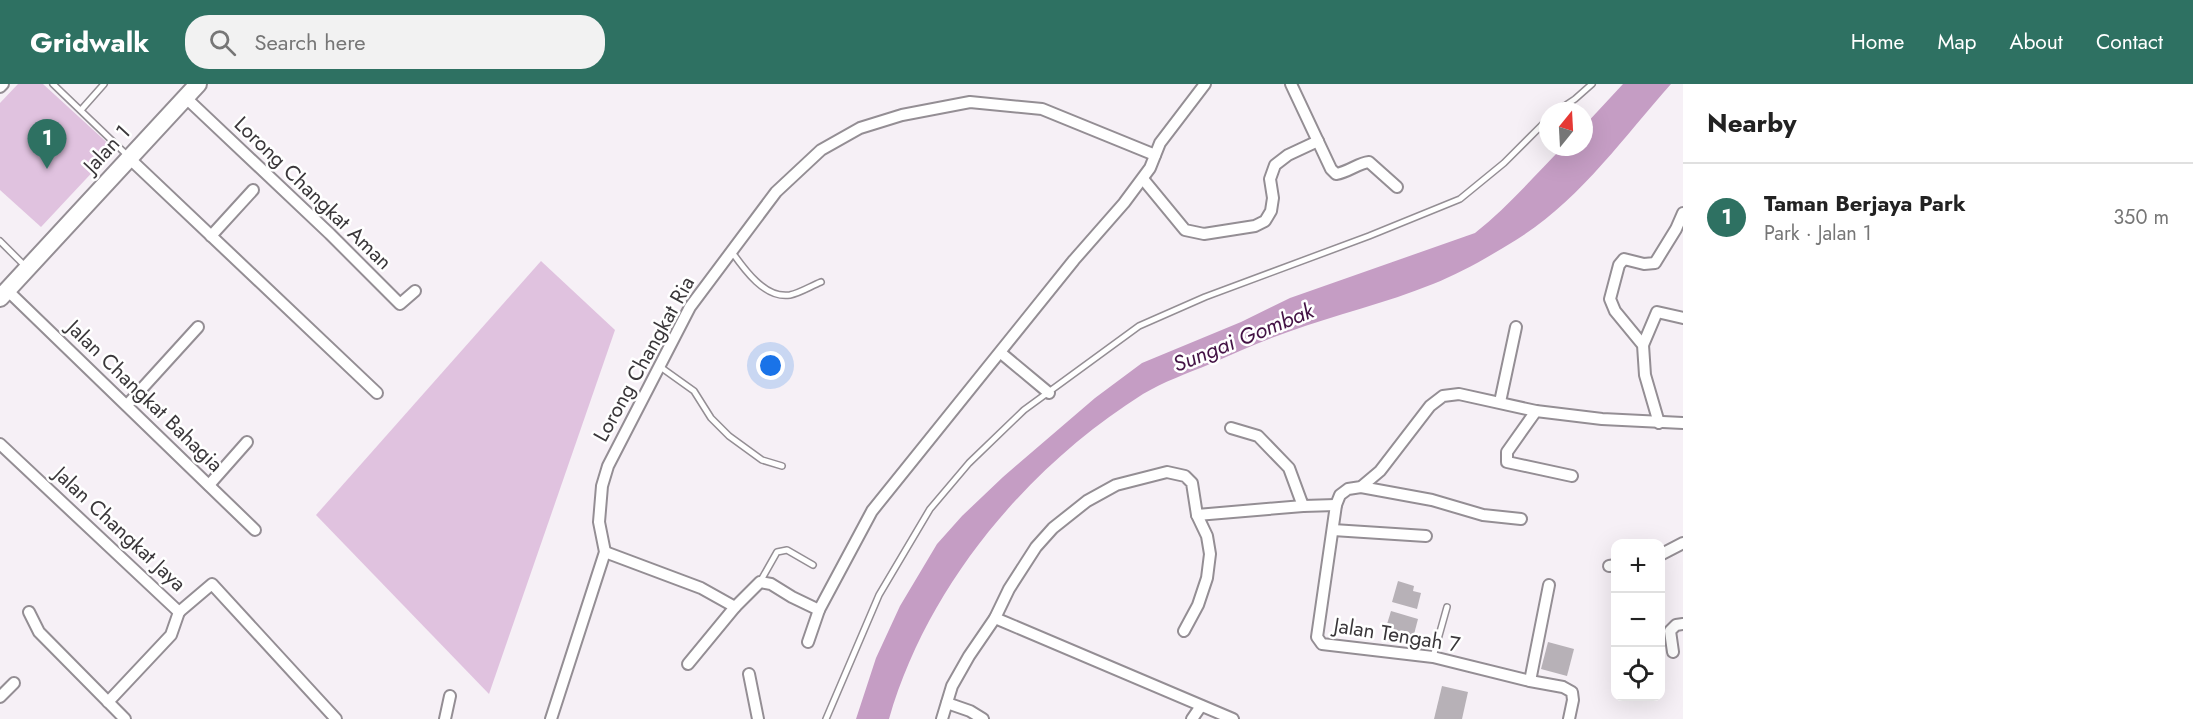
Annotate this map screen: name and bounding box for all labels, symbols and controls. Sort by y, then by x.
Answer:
search box [185,15,605,69]
text: Gridwalk [30,22,149,63]
icon: search [206,26,239,59]
text: Search here [254,26,366,58]
text: Home [1851,27,1904,57]
text: Map [1937,27,1977,57]
text: About [2010,27,2063,57]
text: Contact [2096,27,2163,57]
north arrow [1539,102,1593,156]
text: Nearby [1707,104,1796,142]
street label: Lorong Changkat Aman [227,110,399,276]
street label: Jalan 1 [75,118,137,182]
pin: 1 [28,120,66,169]
text: Taman Berjaya Park [1764,187,1966,219]
text: 1 [1721,203,1732,232]
text: 350 m [2113,203,2169,232]
text: Park · Jalan 1 [1764,219,1872,248]
street label: Lorong Changkat Ria [586,271,702,447]
water label: Sungai Gombak [1168,294,1320,380]
street label: Jalan Changkat Bahagia [58,311,230,479]
your location [756,351,785,380]
street label: Jalan Changkat Jaya [45,458,193,598]
map controls [1611,539,1665,701]
button: + [1611,539,1665,593]
button: − [1611,593,1665,647]
street label: Jalan Tengah 7 [1329,610,1462,660]
button: locate [1611,647,1665,701]

